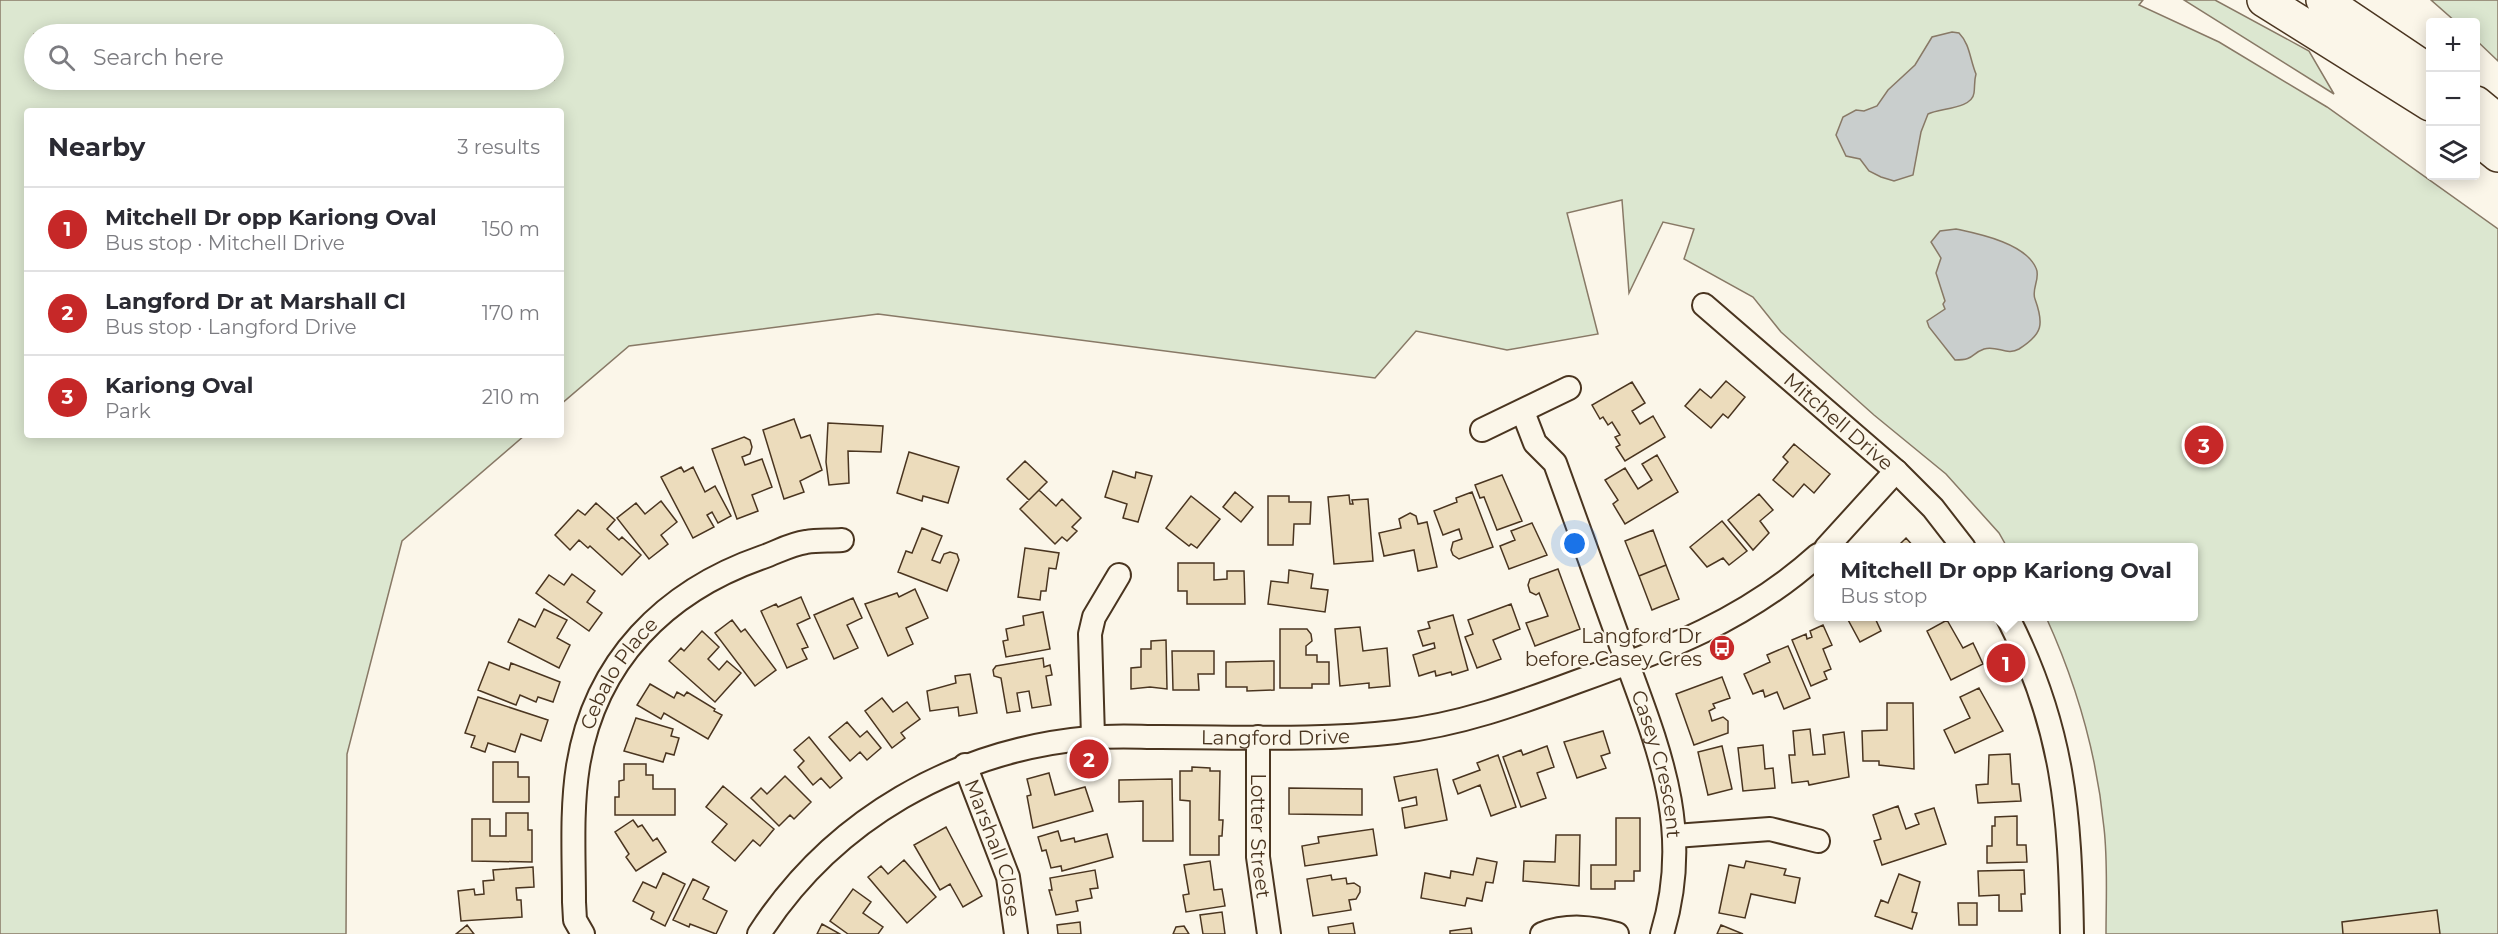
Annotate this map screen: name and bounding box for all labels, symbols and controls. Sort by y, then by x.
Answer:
map controls [2426,18,2480,180]
button: + [2426,18,2480,72]
search box [24,24,564,90]
icon: search [45,41,78,74]
text: Search here [93,44,224,71]
button: − [2426,72,2480,126]
button: layers [2426,126,2480,180]
text: Nearby [48,131,145,163]
text: 3 results [457,135,540,159]
text: Mitchell Dr opp Kariong Oval [105,204,437,231]
text: 1 [64,217,71,241]
text: 150 m [482,217,540,241]
text: Bus stop · Mitchell Drive [105,231,345,255]
text: Langford Dr at Marshall Cl [105,288,406,315]
text: 2 [62,301,73,325]
text: 170 m [482,301,540,325]
text: Bus stop · Langford Drive [105,315,357,339]
street label: Mitchell Drive [1779,367,1898,475]
text: Kariong Oval [105,372,253,399]
text: 3 [62,385,73,409]
text: 210 m [482,385,540,409]
text: Park [105,399,151,423]
pin: 3 [2184,422,2224,468]
your location [1560,529,1589,558]
popup [1814,543,2198,621]
text: Mitchell Dr opp Kariong Oval [1840,557,2172,584]
text: Bus stop [1840,584,1927,608]
street label: Cebalo Place [575,612,663,733]
place label: Langford Dr before Casey Cres [1525,624,1702,671]
bus stop icon: Langford Dr before Casey Cres [1707,633,1737,663]
pin: 1 [1986,640,2026,686]
street label: Casey Crescent [1626,687,1686,839]
street label: Langford Drive [1201,724,1351,750]
pin: 2 [1070,736,1108,782]
street label: Lotter Street [1246,773,1276,900]
street label: Marshall Close [960,776,1025,918]

